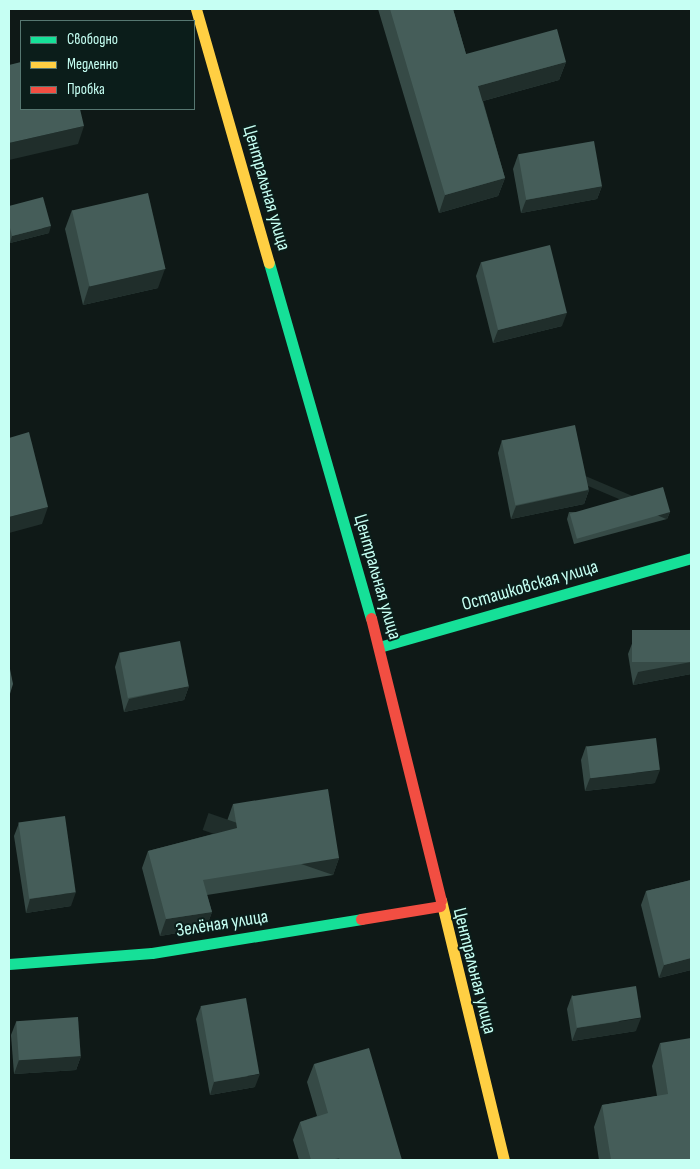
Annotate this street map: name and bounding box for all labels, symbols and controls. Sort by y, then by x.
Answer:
legend [20,20,195,110]
text: Свободно [67,30,118,49]
text: Медленно [67,55,118,74]
text: Пробка [67,80,105,99]
street label: Центральная улица [237,123,295,253]
street label: Центральная улица [348,512,406,642]
street label: Осташковская улица [459,556,601,616]
street label: Зелёная улица [174,905,270,943]
street label: Центральная улица [447,906,501,1036]

